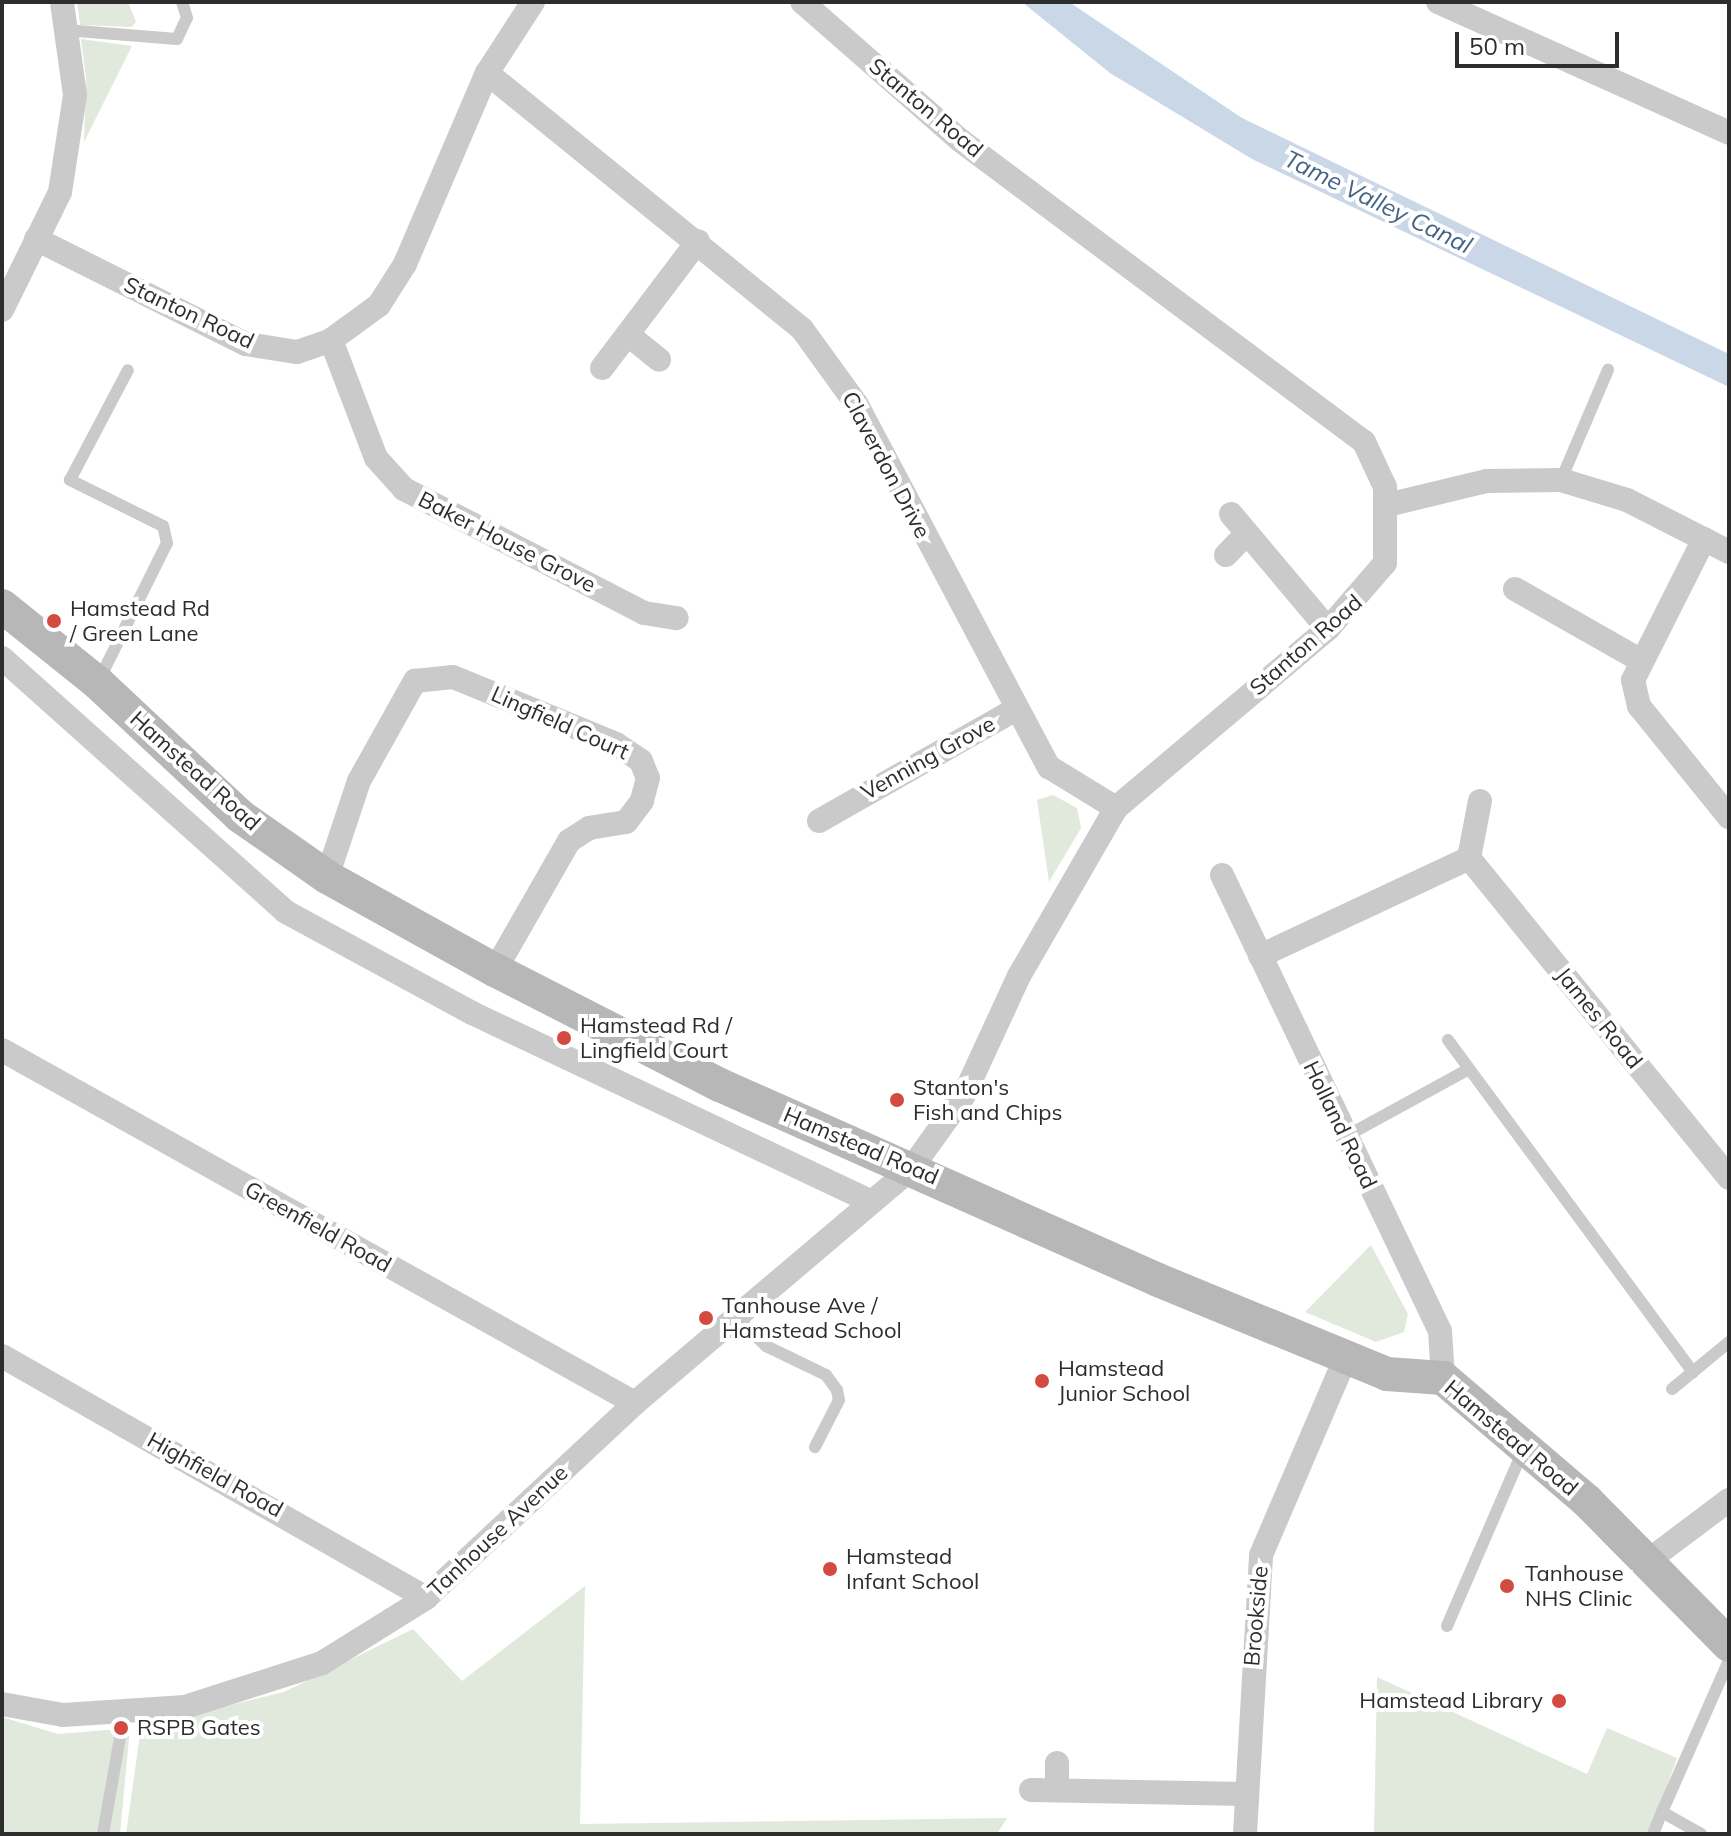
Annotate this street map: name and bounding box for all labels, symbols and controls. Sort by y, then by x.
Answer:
scale bar [1459,16,1623,66]
text: 50 m [1469,31,1525,61]
street label: Stanton Road [864,53,988,163]
water label: Tame Valley Canal [1279,144,1477,260]
street label: Stanton Road [120,271,258,355]
street label: Claverdon Drive [836,387,936,543]
street label: Baker House Grove [414,486,600,598]
street label: Stanton Road [1244,589,1368,701]
place label: Hamstead Rd / Green Lane [70,595,210,646]
marker: Hamstead Rd / Green Lane [45,612,63,630]
street label: Lingfield Court [487,681,633,765]
street label: Hamstead Road [125,706,265,836]
street label: Venning Grove [857,710,999,806]
street label: James Road [1550,962,1648,1074]
place label: Hamstead Rd / Lingfield Court [580,1012,732,1064]
marker: Hamstead Rd / Lingfield Court [555,1029,573,1047]
street label: Holland Road [1298,1057,1382,1193]
place label: Stanton's Fish and Chips [913,1074,1062,1126]
marker: Stanton's Fish and Chips [888,1091,906,1109]
street label: Hamstead Road [780,1101,942,1191]
street label: Greenfield Road [240,1176,396,1278]
place label: Tanhouse Ave / Hamstead School [722,1292,902,1344]
marker: Tanhouse Ave / Hamstead School [697,1309,715,1327]
place label: Hamstead Junior School [1058,1355,1190,1406]
marker: Hamstead Junior School [1033,1372,1051,1390]
street label: Hamstead Road [1439,1375,1583,1501]
street label: Highfield Road [143,1427,287,1523]
street label: Tanhouse Avenue [423,1460,573,1602]
place label: Hamstead Infant School [846,1543,979,1594]
marker: Hamstead Infant School [821,1560,839,1578]
place label: Tanhouse NHS Clinic [1525,1560,1632,1612]
street label: Brookside [1238,1565,1274,1667]
marker: Tanhouse NHS Clinic [1496,1575,1518,1597]
place label: Hamstead Library [1359,1688,1543,1714]
marker: Hamstead Library [1550,1692,1568,1710]
place label: RSPB Gates [137,1715,261,1741]
marker: RSPB Gates [112,1719,130,1737]

